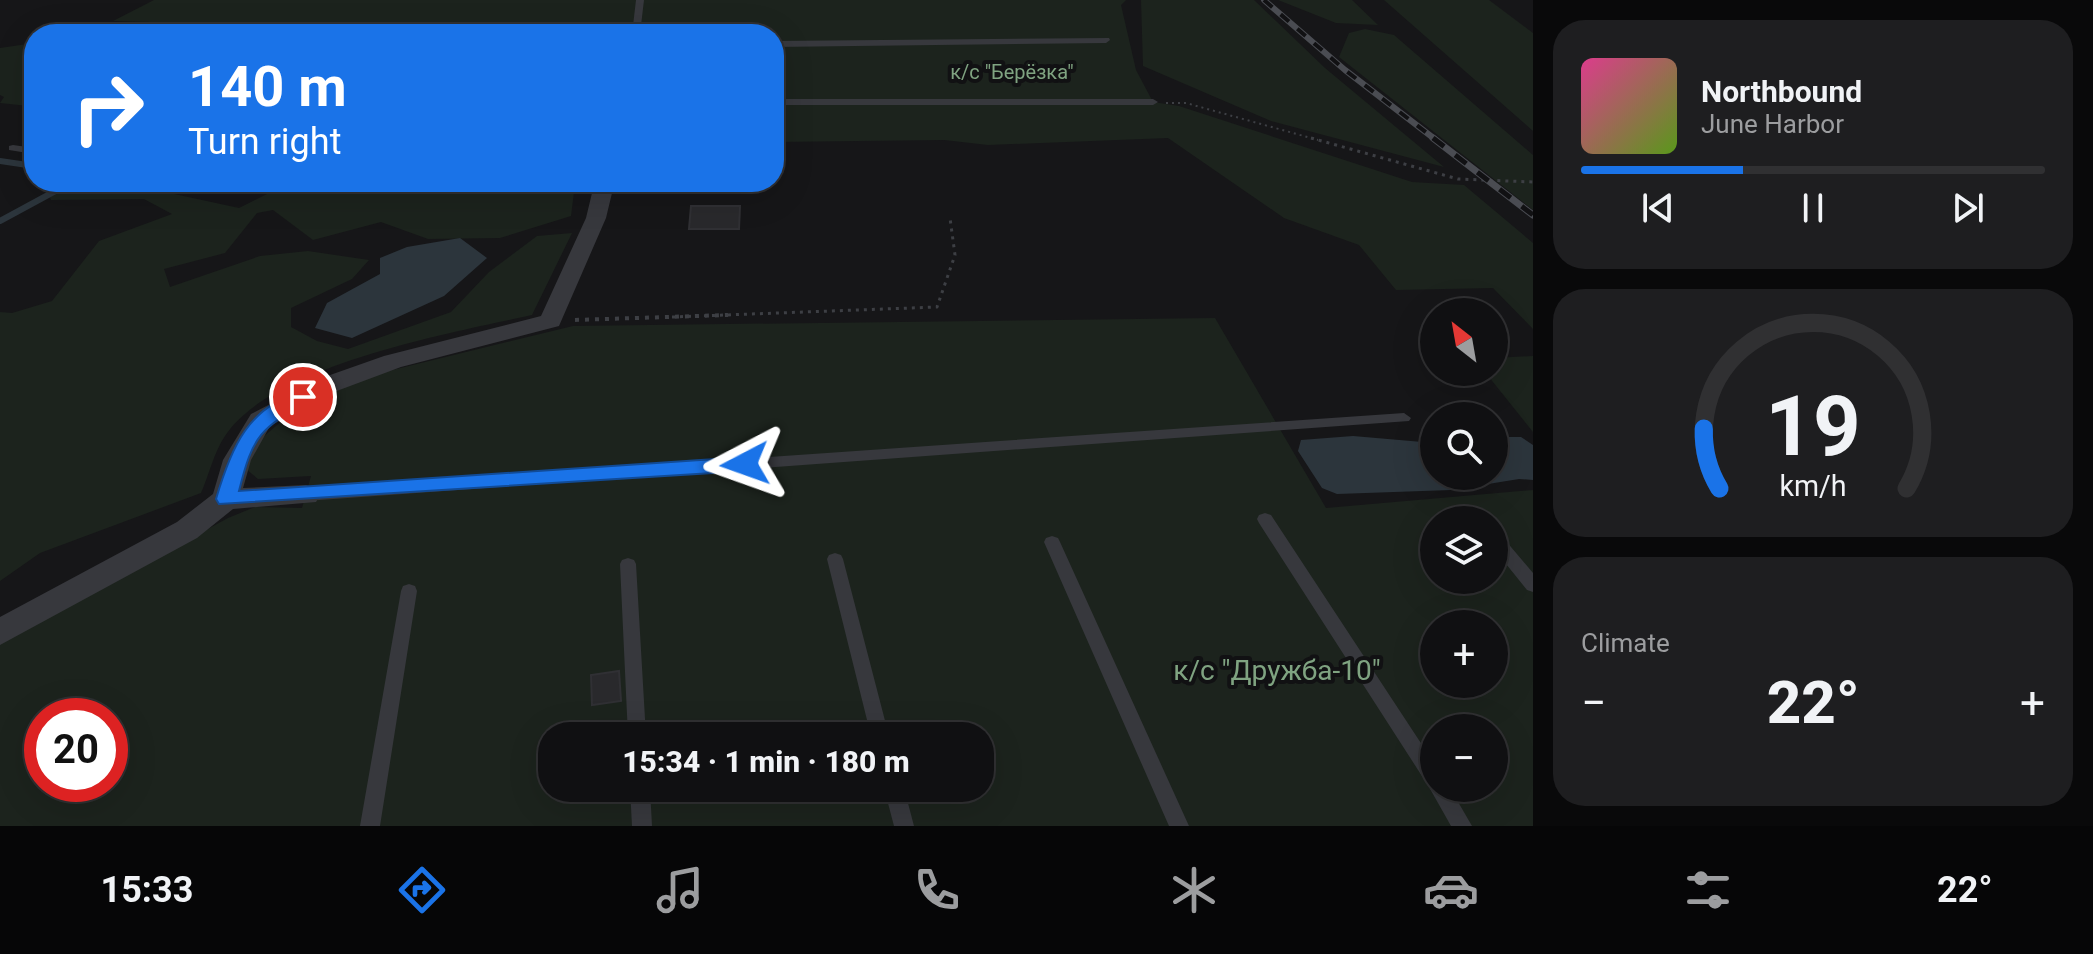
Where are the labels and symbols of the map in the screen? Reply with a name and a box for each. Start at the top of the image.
park label: к/с "Берёзка" [950,60,1074,84]
north arrow [1420,298,1508,386]
pin [269,363,337,431]
position arrow [703,422,787,506]
park label: к/с "Дружба-10" [1173,654,1381,687]
speed limit sign: 20 [24,698,128,802]

